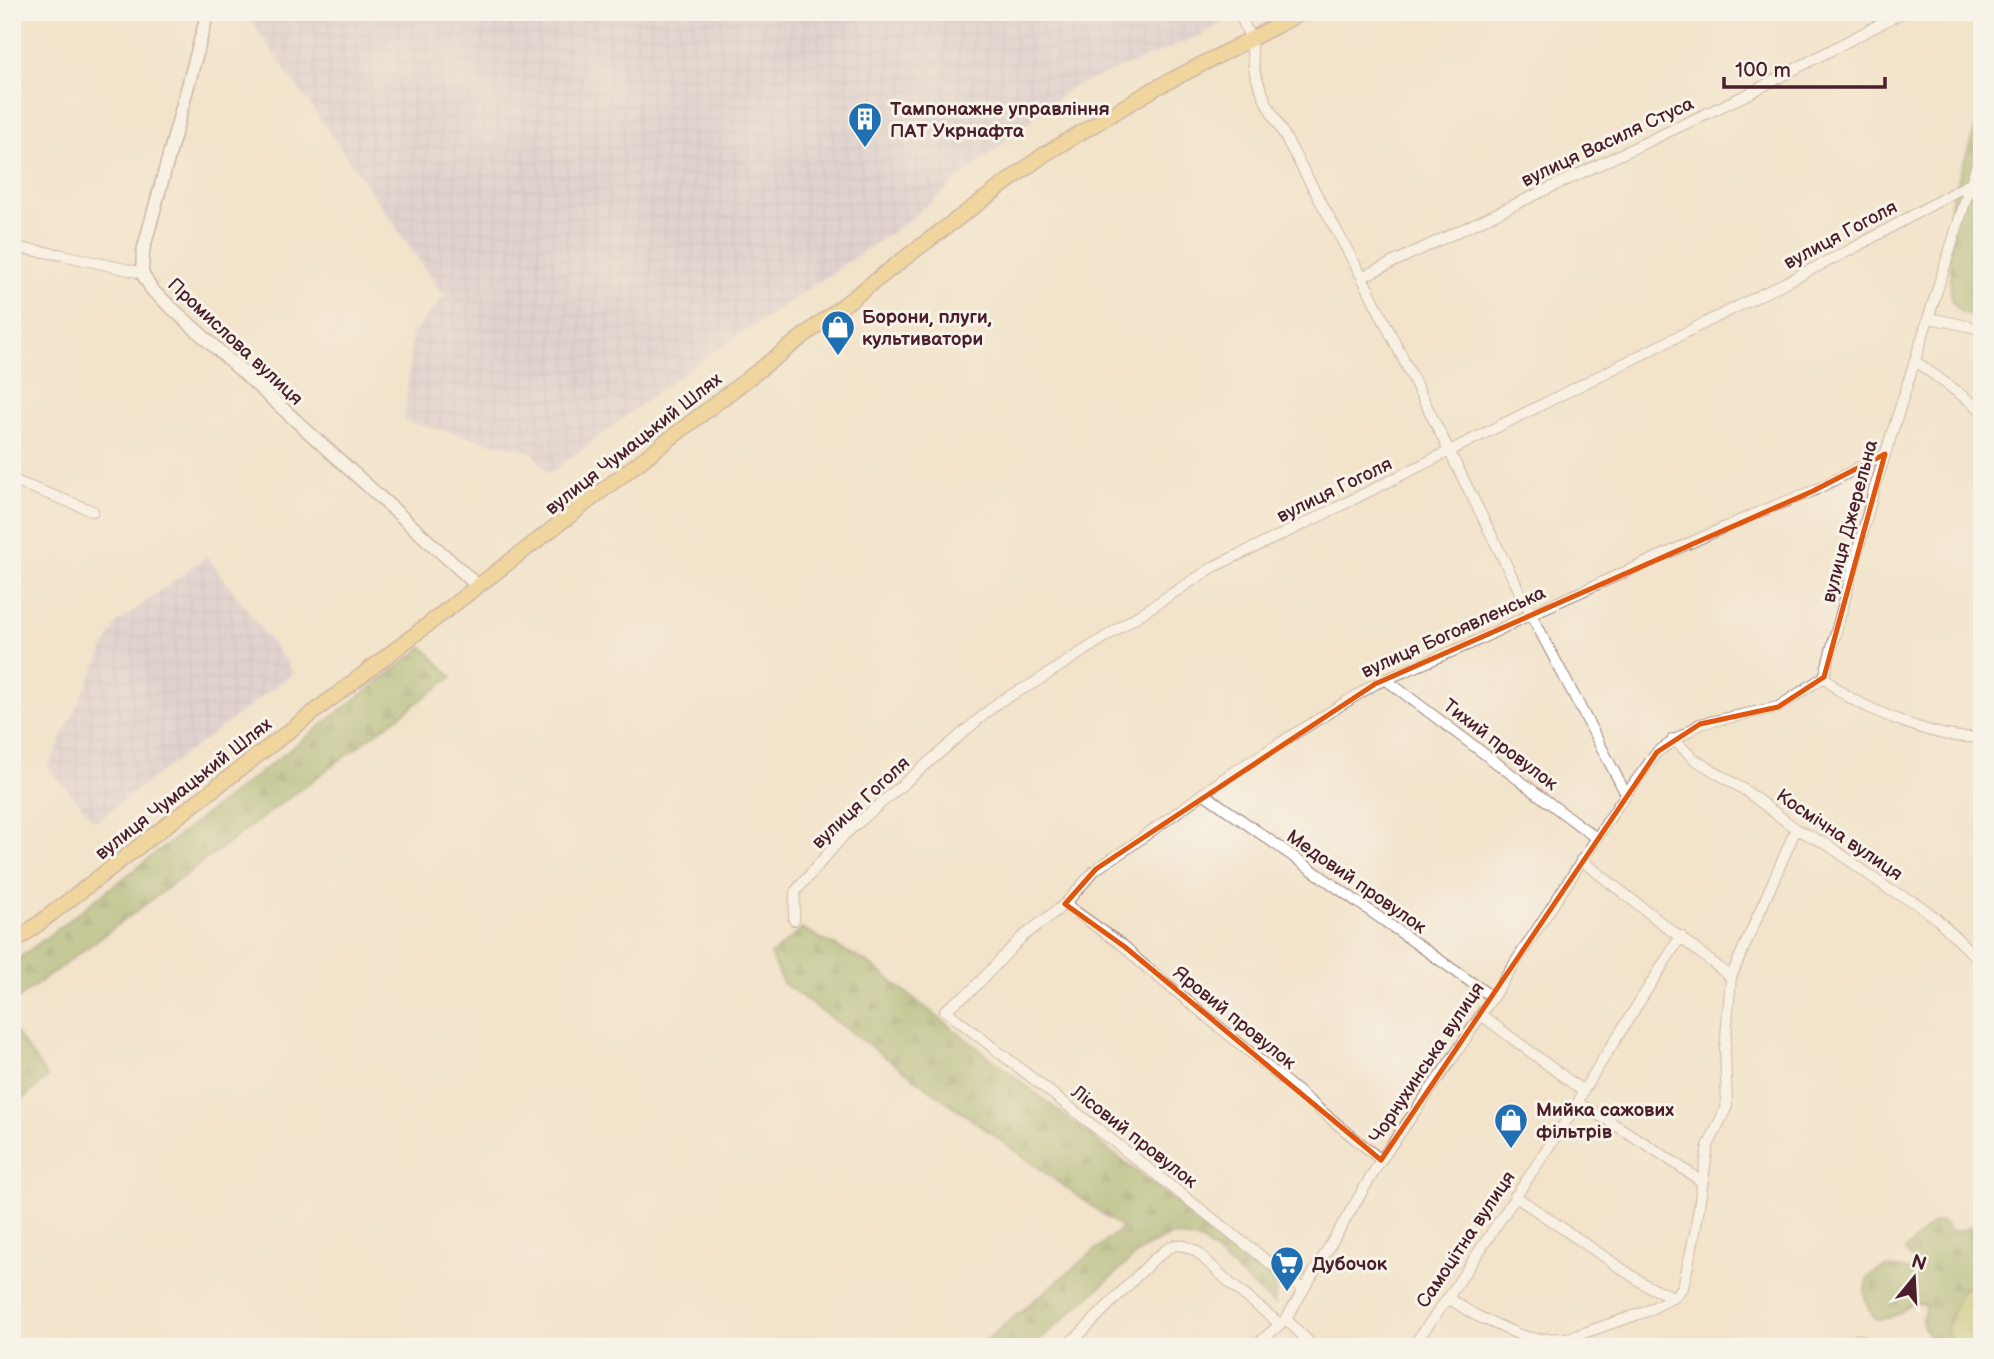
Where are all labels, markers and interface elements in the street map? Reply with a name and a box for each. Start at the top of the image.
scale bar [1724,46,1885,90]
text: 100 m [1735,58,1791,83]
street label: вулиця Василя Стуса [1518,92,1698,192]
place label: Тампонажне управління ПАТ Укрнафта [890,98,1110,143]
building icon: Тампонажне управління ПАТ Укрнафта [846,100,884,149]
street label: вулиця Гоголя [1780,196,1901,275]
street label: Промислова вулиця [163,274,307,411]
place label: Борони, плуги, культиватори [862,306,992,351]
shop icon: Борони, плуги, культиватори [819,308,857,357]
street label: вулиця Чумацький Шлях [541,368,727,520]
street label: вулиця Джерельна [1818,437,1883,605]
street label: вулиця Гоголя [1273,453,1396,528]
street label: вулиця Богоявленська [1358,581,1549,683]
street label: Тихий провулок [1438,694,1562,796]
street label: вулиця Чумацький Шлях [91,713,277,865]
street label: вулиця Гоголя [807,752,915,854]
street label: Космічна вулиця [1772,784,1907,886]
street label: Медовий провулок [1282,825,1431,939]
street label: Яровий провулок [1168,962,1300,1075]
street label: Чорнухинська вулиця [1365,978,1490,1148]
street label: Лісовий провулок [1066,1080,1202,1194]
place label: Мийка сажових фільтрів [1536,1099,1674,1144]
shop icon: Мийка сажових фільтрів [1492,1101,1530,1150]
street label: Самоцітна вулиця [1412,1167,1521,1313]
supermarket icon: Дубочок [1268,1244,1306,1293]
north arrow [1878,1244,1948,1314]
text: N [1908,1250,1929,1276]
place label: Дубочок [1312,1253,1388,1276]

